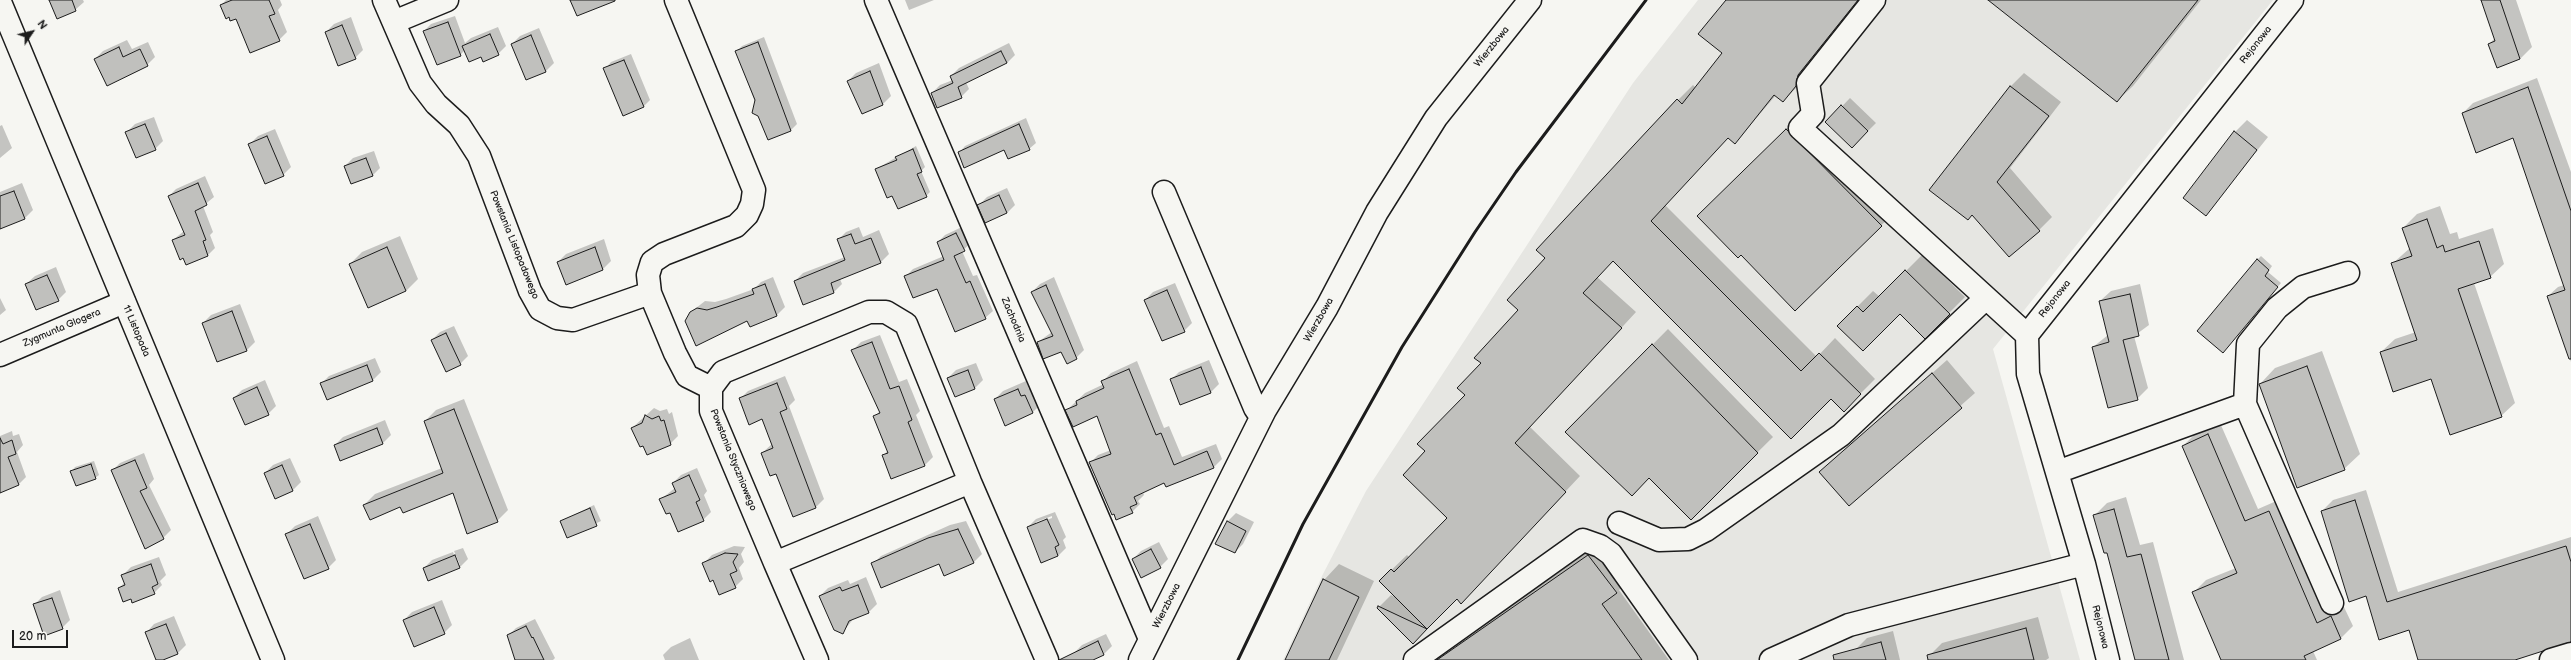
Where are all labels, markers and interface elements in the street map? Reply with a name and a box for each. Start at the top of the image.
north arrow [12,12,52,52]
text: N [35,18,50,32]
street label: Wierzbowa [1472,24,1512,70]
street label: Rejonowa [2238,24,2274,66]
street label: Powstania Listopadowego [487,189,541,301]
street label: Rejonowa [2037,278,2073,320]
street label: Zachodnia [998,296,1028,344]
street label: Wierzbowa [1302,296,1336,344]
street label: 11 Listopada [120,303,152,359]
street label: Zygmunta Glogera [22,306,102,350]
street label: Powstania Styczniowego [707,407,759,513]
street label: Wierzbowa [1151,581,1183,631]
street label: Rejonowa [2089,604,2111,650]
scale bar [14,622,70,648]
text: 20 m [19,629,46,644]

